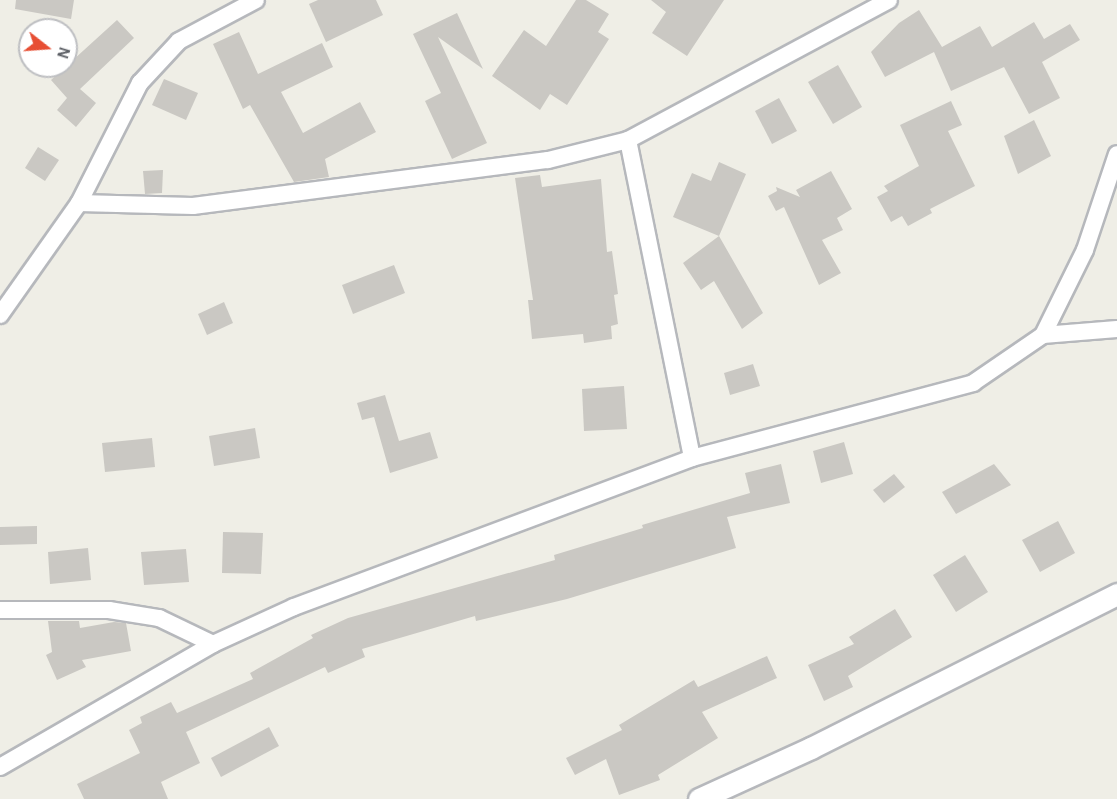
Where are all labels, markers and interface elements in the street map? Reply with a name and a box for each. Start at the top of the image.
north arrow [18,18,78,78]
text: N [54,45,73,60]

